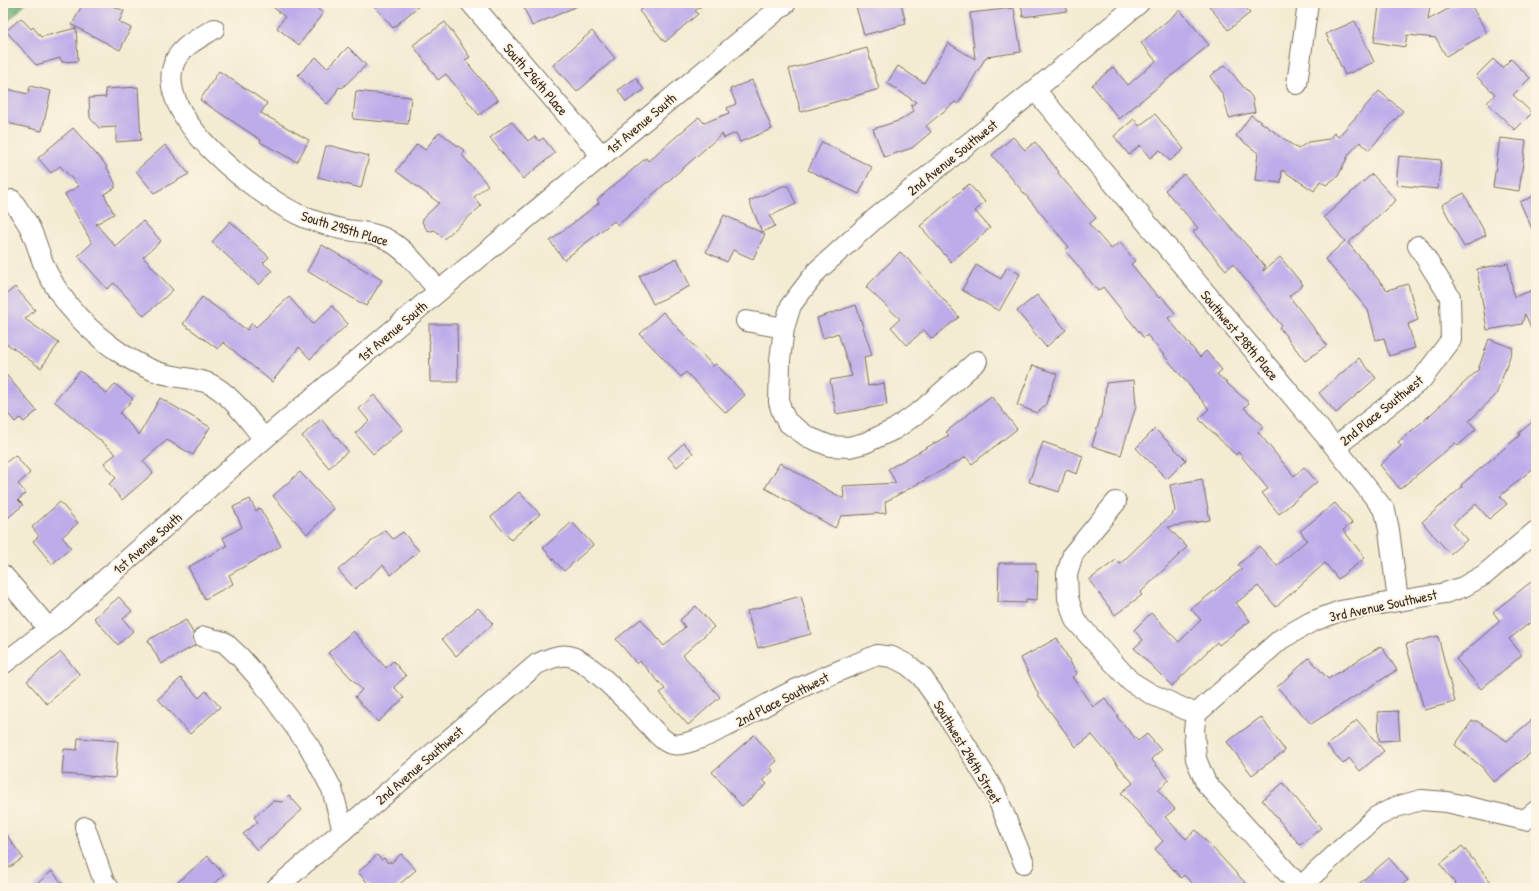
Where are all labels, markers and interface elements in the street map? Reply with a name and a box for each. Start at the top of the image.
street label: South 296th Place [499,39,573,119]
street label: 1st Avenue South [602,88,680,158]
street label: 2nd Avenue Southwest [903,115,1001,199]
street label: South 295th Place [299,206,391,250]
street label: Southwest 298th Place [1197,286,1284,385]
street label: 1st Avenue South [353,296,431,366]
street label: 2nd Place Southwest [1335,370,1427,450]
street label: 1st Avenue South [108,508,186,578]
street label: 3rd Avenue Southwest [1327,584,1439,626]
street label: 2nd Place Southwest [732,667,832,731]
street label: Southwest 296th Street [930,697,1007,807]
street label: 2nd Avenue Southwest [371,721,467,809]

